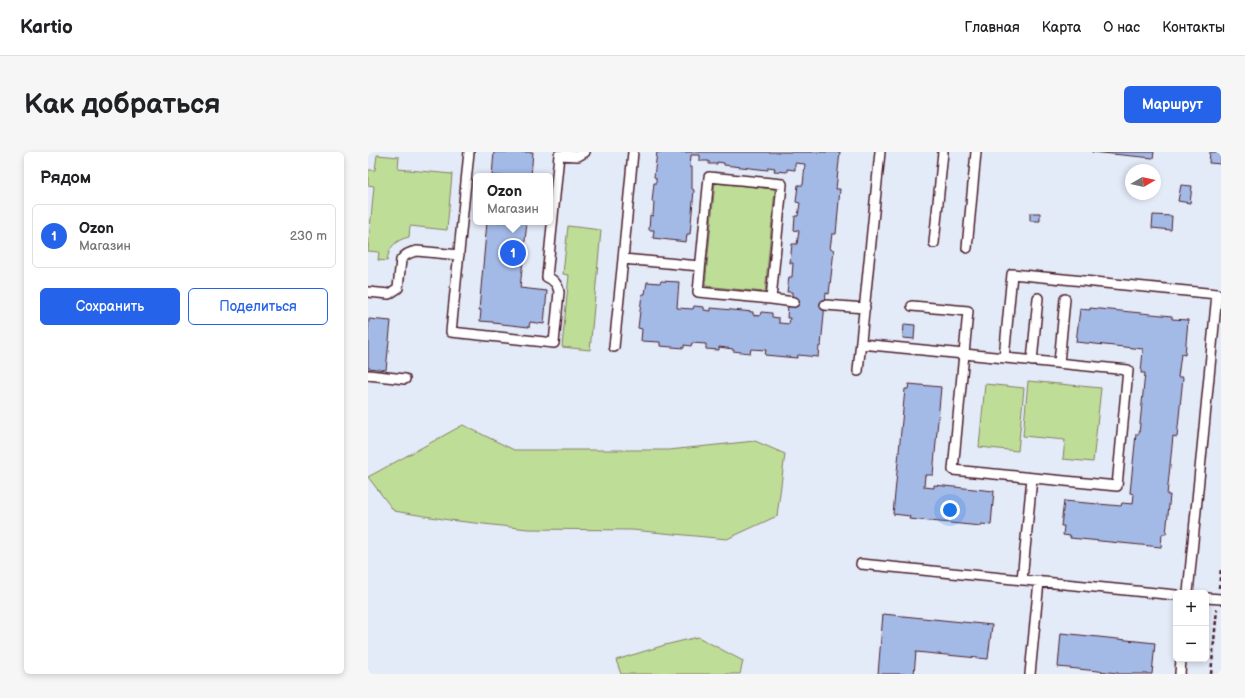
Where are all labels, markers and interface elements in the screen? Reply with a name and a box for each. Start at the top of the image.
text: Kartio [20,16,73,39]
text: Главная [965,19,1020,36]
text: Карта [1042,19,1081,36]
text: О нас [1103,19,1140,36]
text: Контакты [1162,19,1225,36]
button: Маршрут [1124,86,1221,123]
text: Как добраться [24,88,221,121]
north arrow [1125,164,1161,200]
text: Рядом [40,168,91,188]
popup [473,173,553,225]
text: Ozon [487,182,522,201]
text: Магазин [487,201,539,217]
text: Ozon [79,219,114,238]
text: 1 [51,228,57,244]
text: 230 m [290,228,327,244]
text: Магазин [79,238,131,254]
pin: 1 [500,238,526,268]
button: Сохранить [40,288,180,325]
button: Поделиться [188,288,328,325]
your location [940,500,960,520]
map controls [1173,590,1209,662]
button: + [1173,590,1209,626]
button: − [1173,626,1209,662]

